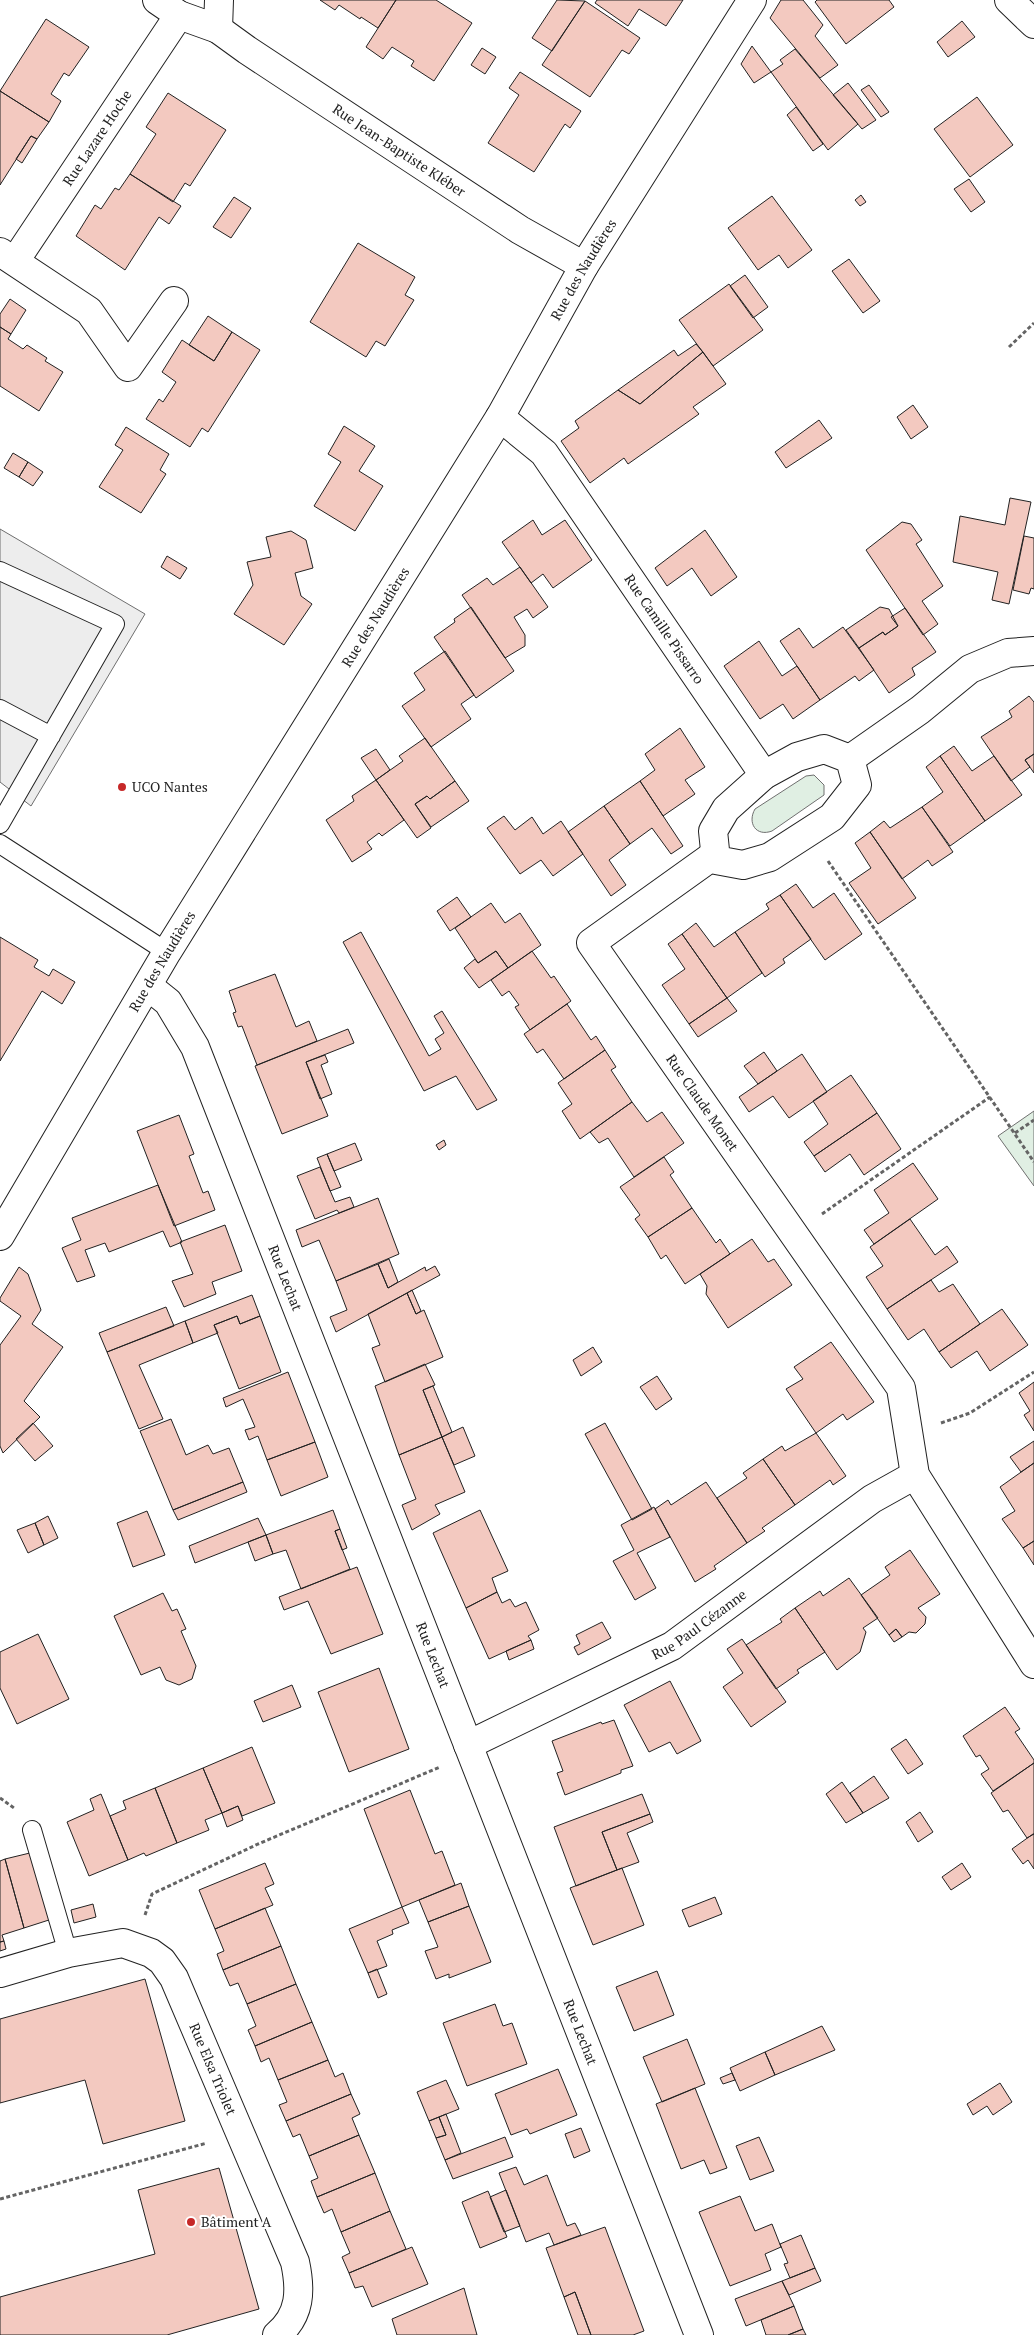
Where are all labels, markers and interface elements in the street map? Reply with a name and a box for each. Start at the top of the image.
street label: Rue Lazare Hoche [58,86,136,189]
street label: Rue Jean-Baptiste Kléber [329,99,470,201]
street label: Rue des Naudières [546,215,620,323]
street label: Rue des Naudières [337,563,413,670]
street label: Rue Camille Pissarro [620,570,709,688]
place label: UCO Nantes [132,777,208,796]
marker: UCO Nantes [116,781,128,793]
street label: Rue des Naudières [124,907,199,1015]
street label: Rue Claude Monet [662,1050,744,1156]
street label: Rue Lechat [264,1242,308,1314]
street label: Rue Paul Cézanne [648,1585,750,1664]
street label: Rue Lechat [412,1619,455,1691]
street label: Rue Lechat [560,1996,603,2068]
street label: Rue Elsa Triolet [185,2020,242,2119]
place label: Bâtiment A [201,2212,272,2231]
marker: Bâtiment A [185,2216,197,2228]

